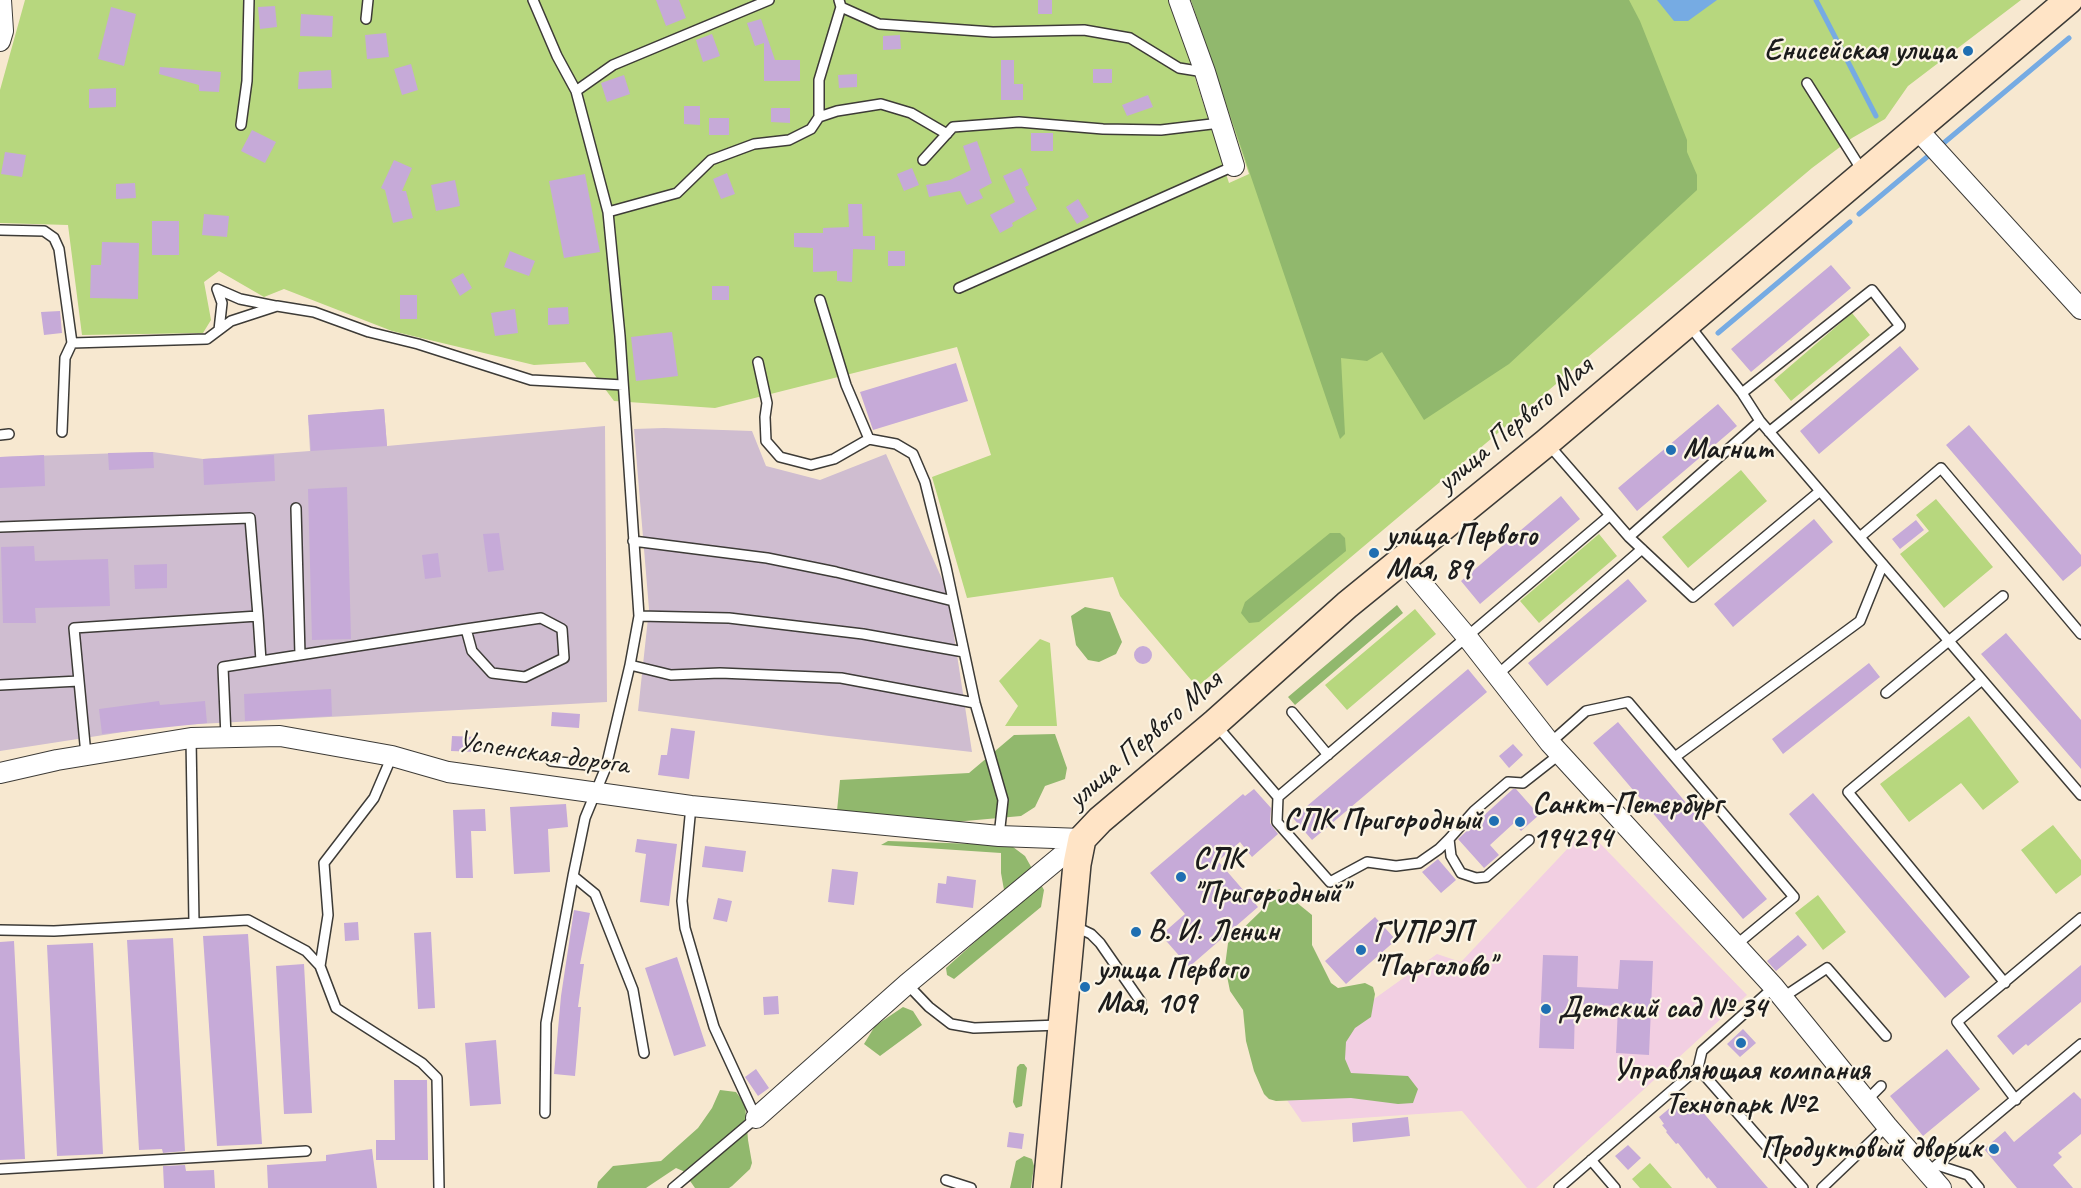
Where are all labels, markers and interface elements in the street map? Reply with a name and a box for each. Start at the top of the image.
place label: Енисейская улица [1764,33,1956,69]
marker: Енисейская улица [1961,44,1975,58]
street label: улица Первого Мая [1429,349,1601,501]
place label: Магнит [1683,432,1774,468]
marker: Магнит [1664,443,1678,457]
place label: улица Первого Мая, 89 [1386,518,1537,588]
marker: улица Первого Мая, 89 [1367,546,1381,560]
street label: улица Первого Мая [1060,663,1230,817]
street label: Успенская дорога [455,724,631,784]
place label: Санкт-Петербург 194294 [1532,787,1722,858]
place label: СПК Пригородный [1283,803,1482,839]
marker: СПК Пригородный [1487,814,1501,828]
marker: Санкт-Петербург 194294 [1513,815,1527,829]
place label: СПК "Пригородный" [1193,842,1348,912]
marker: СПК "Пригородный" [1174,870,1188,884]
place label: В. И. Ленин [1148,914,1279,950]
place label: ГУПРЭП "Парголово" [1373,915,1495,986]
marker: В. И. Ленин [1129,925,1143,939]
marker: ГУПРЭП "Парголово" [1354,943,1368,957]
place label: улица Первого Мая, 109 [1097,952,1248,1022]
marker: улица Первого Мая, 109 [1078,980,1092,994]
place label: Детский сад № 34 [1558,991,1767,1027]
marker: Детский сад № 34 [1539,1002,1553,1016]
marker: Управляющая компания Технопарк №2 [1734,1036,1748,1050]
place label: Управляющая компания Технопарк №2 [1612,1053,1870,1124]
place label: Продуктовый дворик [1761,1131,1982,1167]
marker: Продуктовый дворик [1987,1142,2001,1156]

